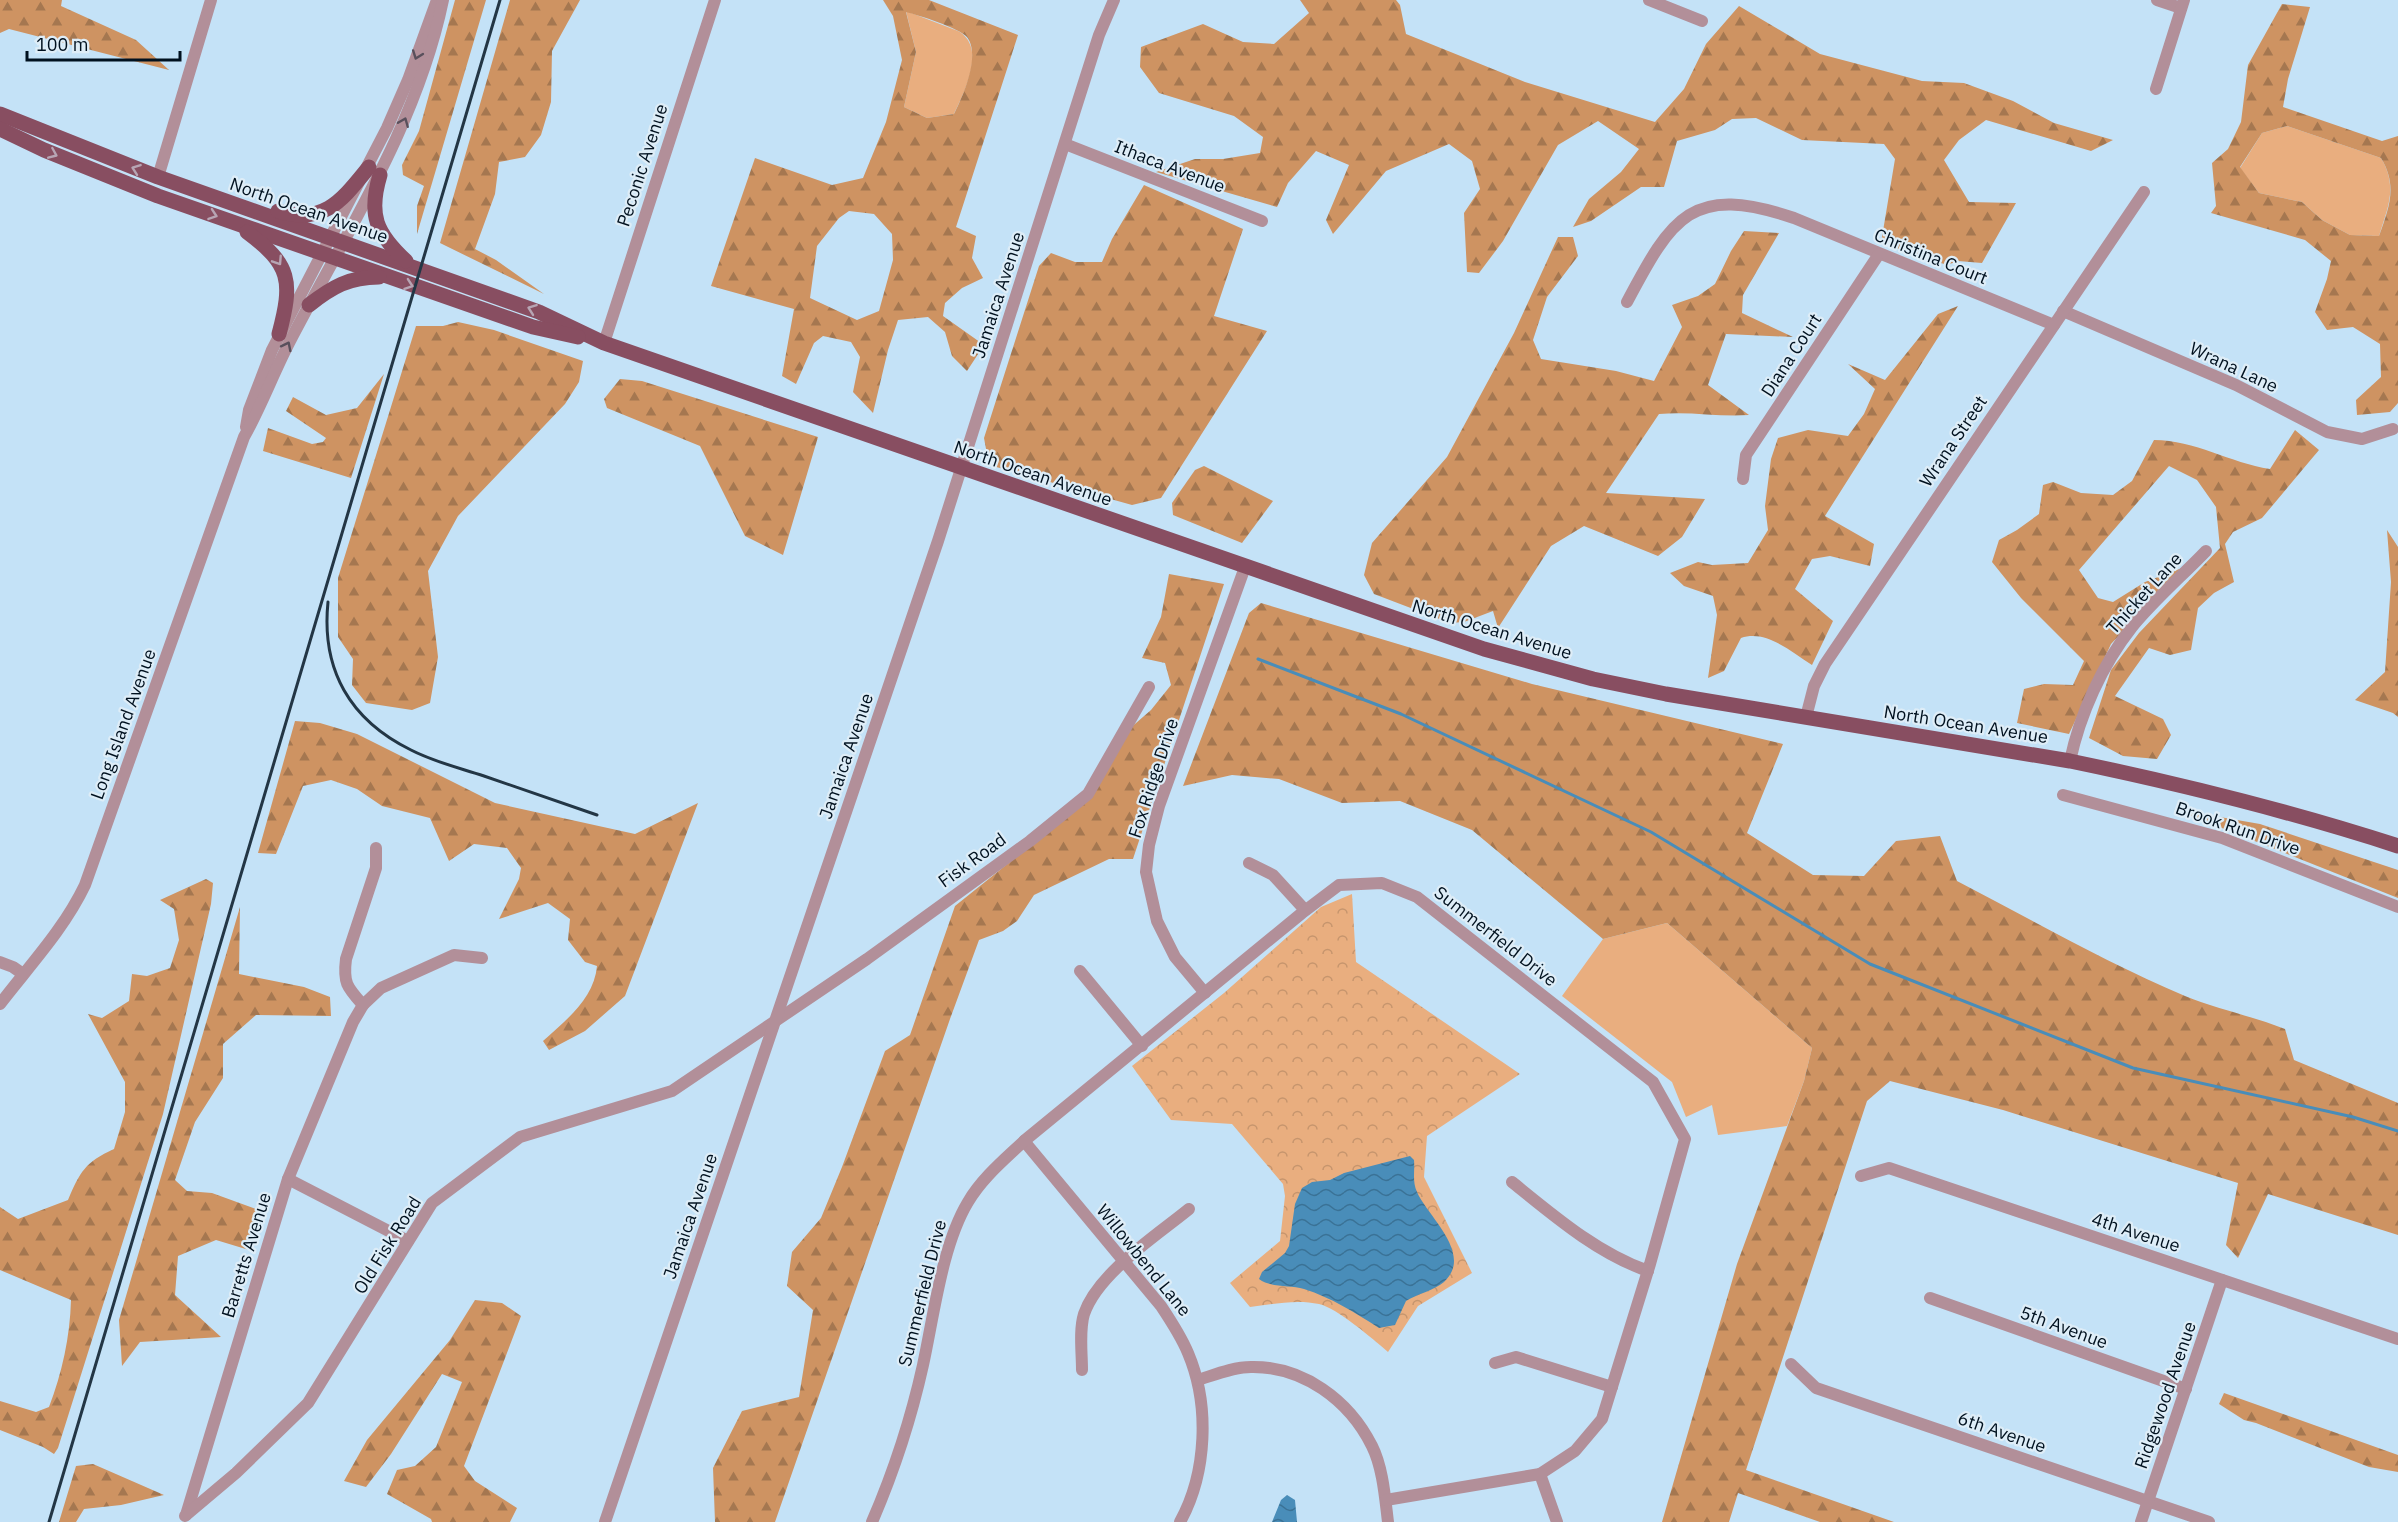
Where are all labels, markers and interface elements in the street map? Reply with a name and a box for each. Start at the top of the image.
scale bar [27,24,180,62]
text: 100 m [36,33,88,56]
one-way arrow [412,49,424,60]
street label: Peconic Avenue [611,101,673,229]
one-way arrow [397,117,409,128]
street label: Ithaca Avenue [1112,134,1229,198]
one-way arrow [47,147,58,159]
one-way arrow [132,164,142,177]
street label: North Ocean Avenue [227,172,391,248]
one-way arrow [207,208,218,221]
street label: Christina Court [1871,223,1991,289]
street label: Jamaica Avenue [967,229,1029,361]
one-way arrow [270,255,281,266]
one-way arrow [403,277,414,290]
one-way arrow [527,304,538,316]
street label: Diana Court [1756,309,1826,401]
street label: Wrana Lane [2186,337,2282,398]
one-way arrow [280,342,291,353]
street label: Wrana Street [1914,391,1992,491]
street label: North Ocean Avenue [951,435,1115,511]
street label: Thicket Lane [2101,547,2187,639]
street label: North Ocean Avenue [1409,594,1575,664]
street label: Long Island Avenue [85,646,161,802]
street label: Jamaica Avenue [814,690,878,822]
street label: North Ocean Avenue [1882,700,2050,748]
street label: Fox Ridge Drive [1123,715,1183,841]
street label: Brook Run Drive [2173,796,2303,860]
street label: Fisk Road [934,828,1010,892]
street label: Summerfield Drive [1430,881,1562,991]
street label: Jamaica Avenue [658,1150,722,1282]
street label: Barretts Avenue [216,1189,276,1321]
street label: Old Fisk Road [348,1192,426,1298]
street label: Willowbend Lane [1092,1199,1196,1321]
street label: 4th Avenue [2089,1207,2183,1257]
street label: Summerfield Drive [893,1217,951,1369]
street label: 5th Avenue [2017,1301,2111,1354]
street label: Ridgewood Avenue [2129,1318,2201,1472]
street label: 6th Avenue [1955,1406,2049,1458]

